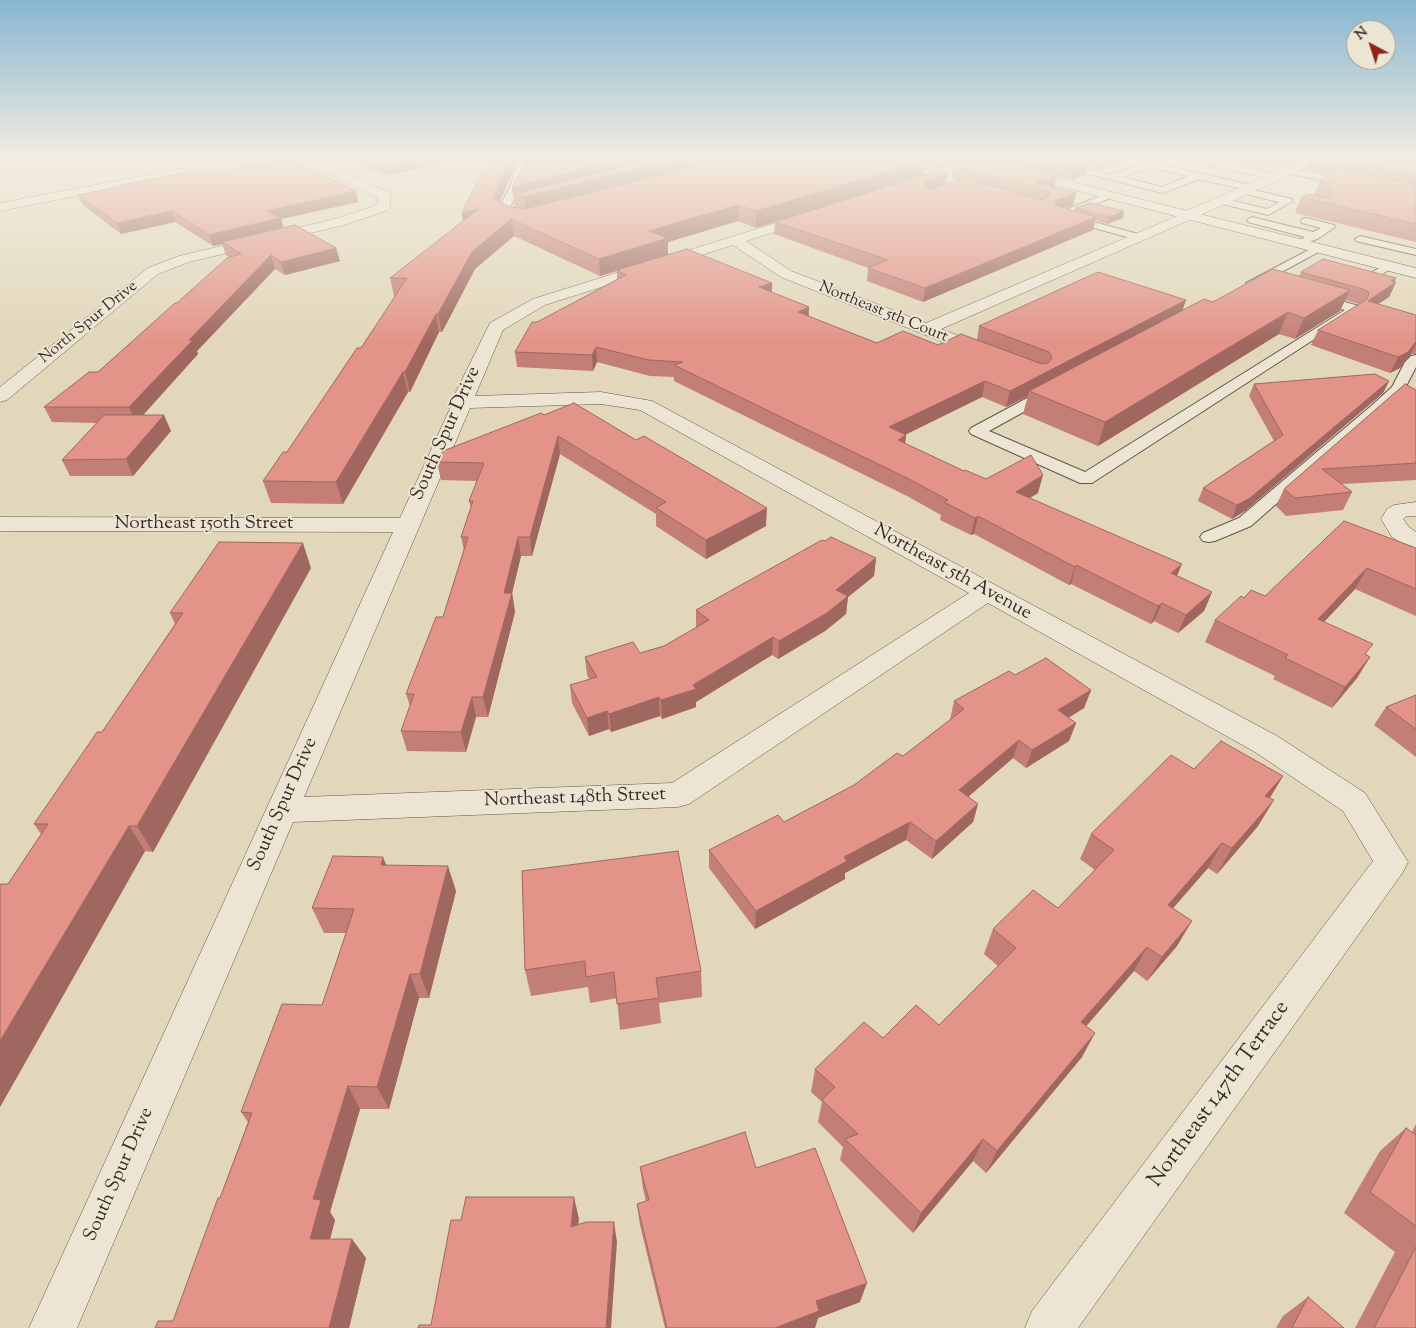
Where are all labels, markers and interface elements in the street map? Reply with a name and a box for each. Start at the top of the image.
north arrow [1346,20,1396,70]
text: N [1351,23,1373,46]
street label: North Spur Drive [36,277,142,369]
street label: Northeast 5th Court [816,278,950,348]
street label: South Spur Drive [407,364,487,504]
street label: Northeast 150th Street [114,514,294,536]
street label: Northeast 5th Avenue [869,520,1035,626]
street label: South Spur Drive [244,735,324,875]
street label: Northeast 148th Street [484,784,666,814]
street label: Northeast 147th Terrace [1143,997,1297,1193]
street label: South Spur Drive [80,1105,160,1245]

